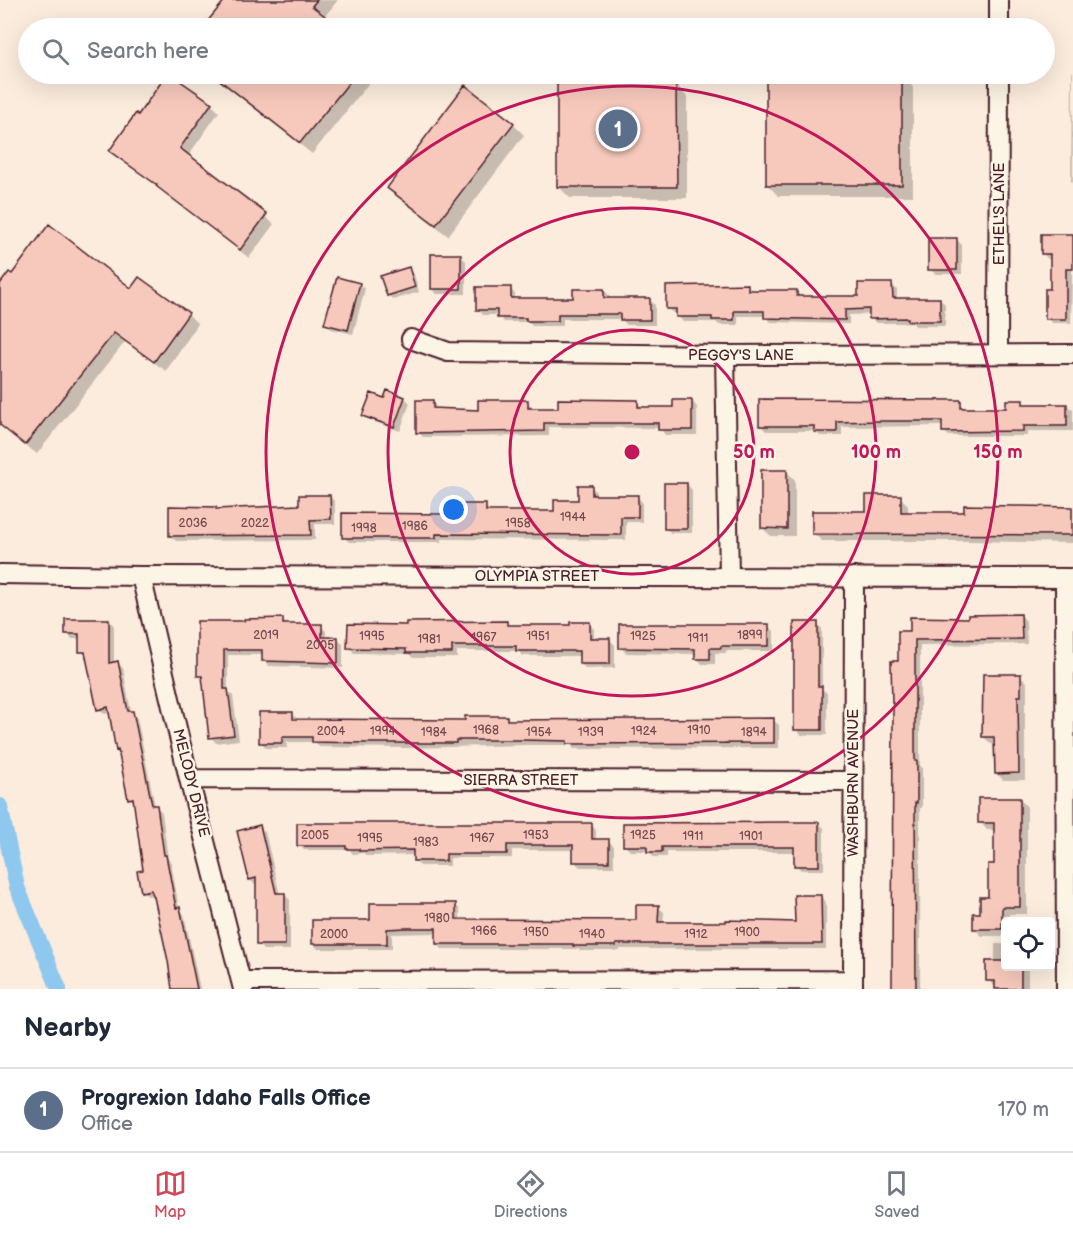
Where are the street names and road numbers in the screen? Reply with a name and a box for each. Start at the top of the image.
street label: ETHEL'S LANE [990,163,1009,265]
street label: PEGGY'S LANE [688,346,794,365]
street label: OLYMPIA STREET [475,567,599,586]
street label: WASHBURN AVENUE [844,709,863,857]
street label: MELODY DRIVE [168,727,214,839]
street label: SIERRA STREET [463,771,579,790]

